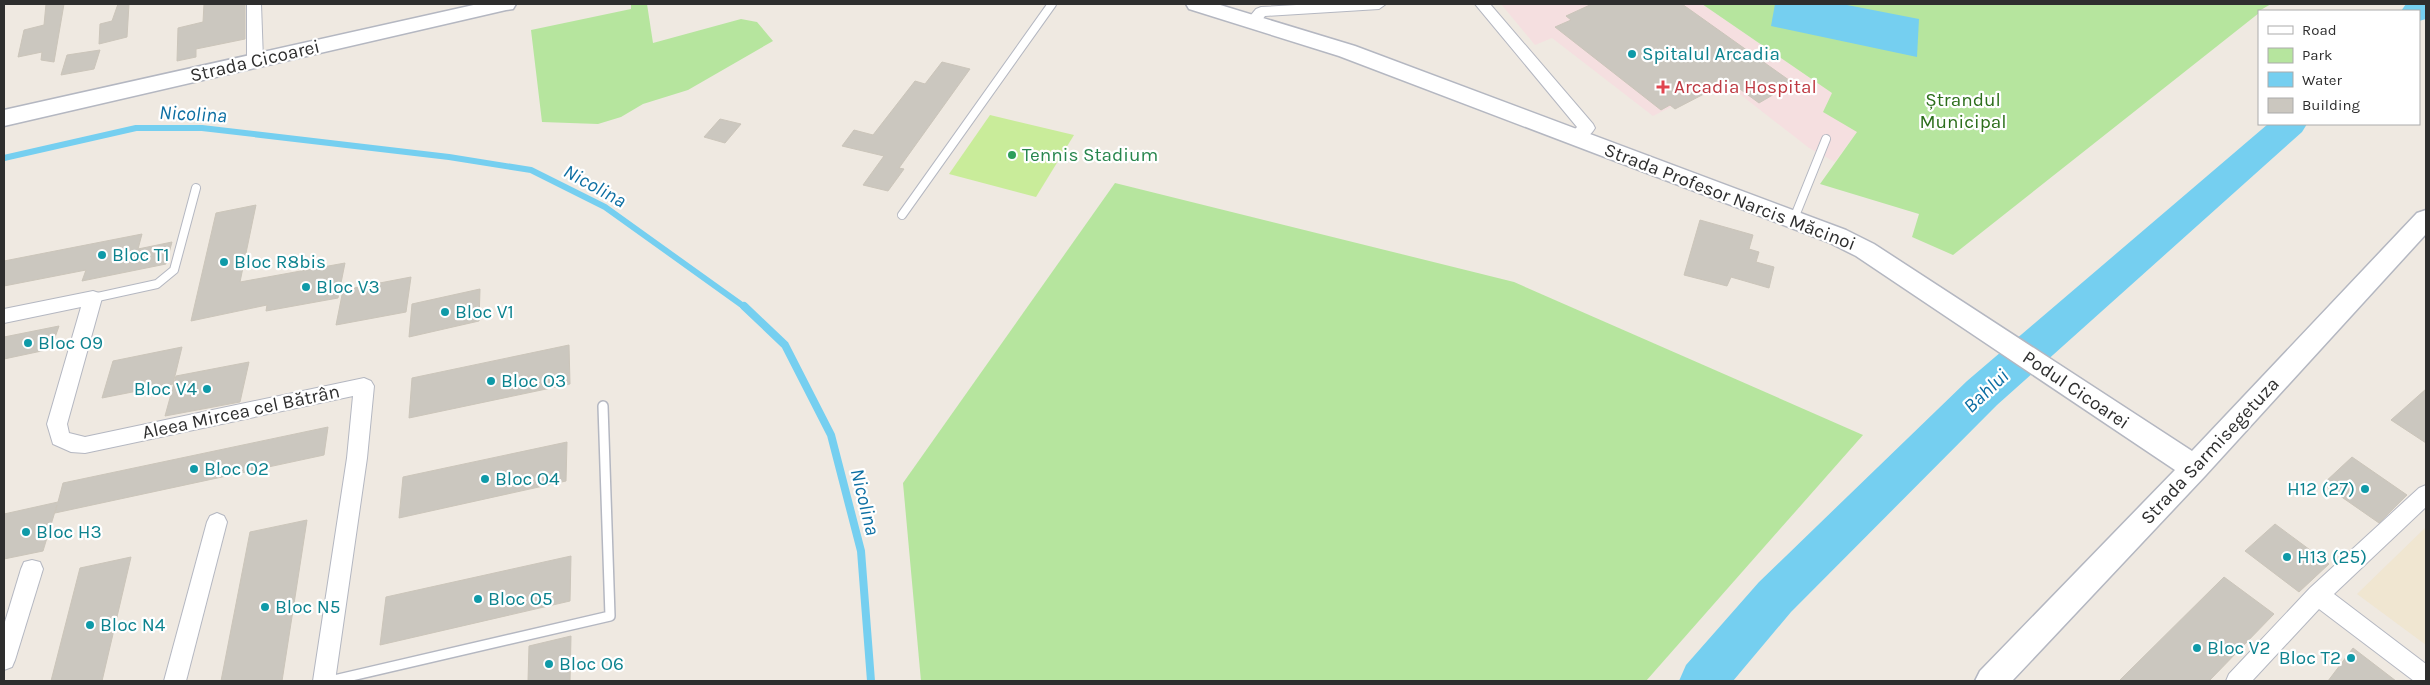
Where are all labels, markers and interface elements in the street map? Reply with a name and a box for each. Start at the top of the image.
legend [2258,10,2420,125]
text: Road [2302,21,2337,39]
street label: Strada Cicoarei [188,35,322,87]
place label: Spitalul Arcadia [1642,43,1780,65]
text: Park [2302,46,2332,64]
marker: Spitalul Arcadia [1626,48,1638,60]
text: Water [2302,71,2343,89]
place label: Arcadia Hospital [1674,76,1817,98]
marker: Arcadia Hospital [1656,80,1670,94]
park label: Ștrandul Municipal [1919,89,2007,133]
text: Building [2302,96,2360,114]
water label: Nicolina [158,101,228,127]
street label: Strada Profesor Narcis Măcinoi [1601,139,1859,255]
place label: Tennis Stadium [1022,144,1158,166]
marker: Tennis Stadium [1006,149,1018,161]
water label: Nicolina [560,159,630,213]
place label: Bloc T1 [112,244,170,266]
marker: Bloc T1 [96,249,108,261]
place label: Bloc R8bis [234,251,326,273]
marker: Bloc R8bis [218,256,230,268]
place label: Bloc V3 [316,276,380,298]
marker: Bloc V3 [300,281,312,293]
place label: Bloc V1 [455,301,514,323]
marker: Bloc V1 [439,306,451,318]
place label: Bloc O9 [38,332,103,354]
marker: Bloc O9 [22,337,34,349]
street label: Podul Cicoarei [2019,346,2133,434]
water label: Bahlui [1959,364,2013,418]
place label: Bloc O3 [501,370,566,392]
street label: Strada Sarmisegetuza [2136,373,2284,529]
marker: Bloc O3 [485,375,497,387]
place label: Bloc V4 [134,378,197,400]
street label: Aleea Mircea cel Bătrân [140,380,342,444]
marker: Bloc V4 [201,383,213,395]
place label: Bloc O2 [204,458,269,480]
marker: Bloc O2 [188,463,200,475]
water label: Nicolina [846,466,884,538]
place label: Bloc O4 [495,468,560,490]
marker: Bloc O4 [479,473,491,485]
place label: H12 (27) [2287,478,2355,500]
marker: H12 (27) [2359,483,2371,495]
place label: Bloc H3 [36,521,102,543]
marker: Bloc H3 [20,526,32,538]
place label: H13 (25) [2297,546,2367,568]
marker: H13 (25) [2281,551,2293,563]
place label: Bloc O5 [488,588,553,610]
marker: Bloc O5 [472,593,484,605]
place label: Bloc N5 [275,596,341,618]
marker: Bloc N5 [259,601,271,613]
place label: Bloc N4 [100,614,166,636]
marker: Bloc N4 [84,619,96,631]
place label: Bloc V2 [2207,637,2271,659]
marker: Bloc V2 [2191,642,2203,654]
place label: Bloc T2 [2279,647,2341,669]
marker: Bloc T2 [2345,652,2357,664]
place label: Bloc O6 [559,653,624,675]
marker: Bloc O6 [543,658,555,670]

